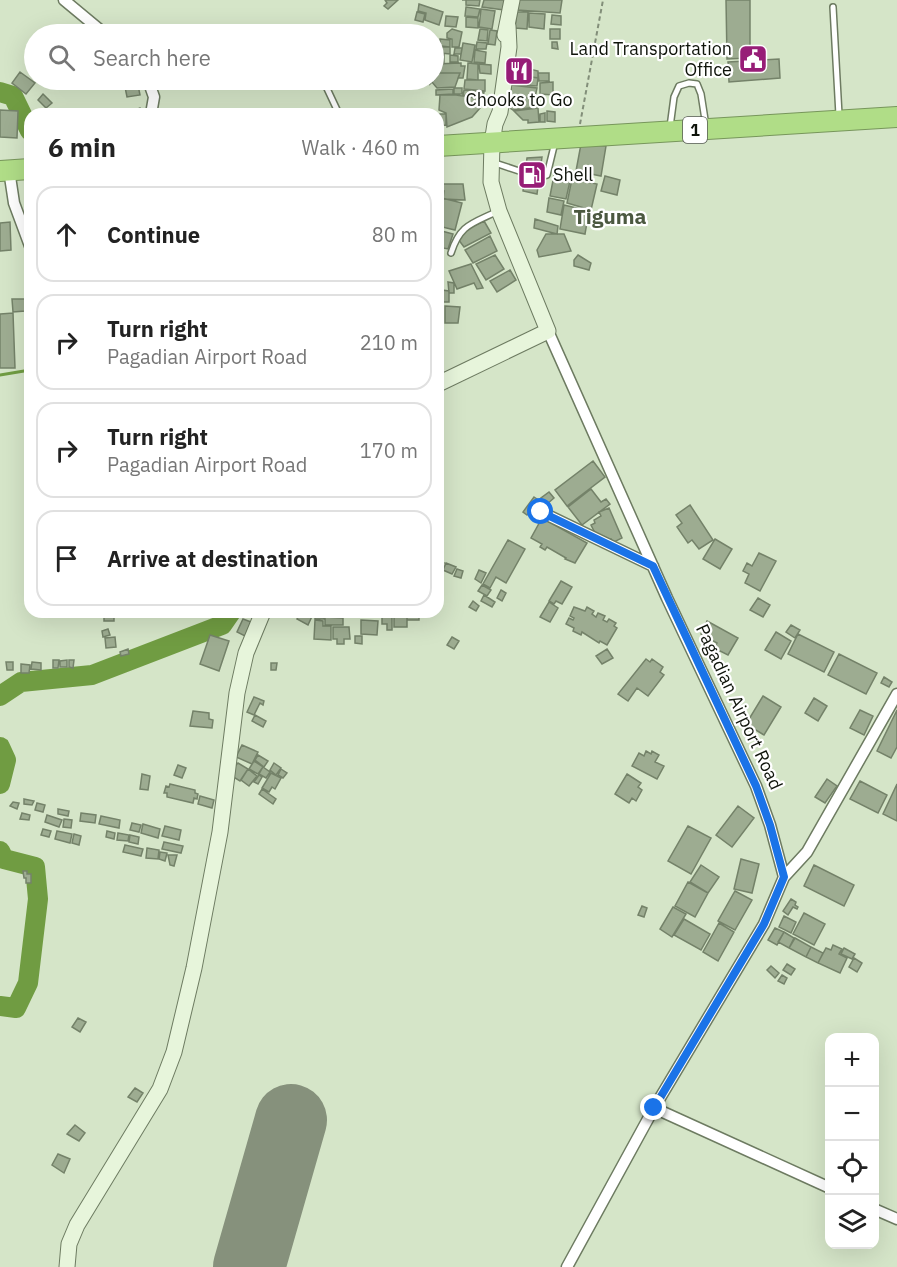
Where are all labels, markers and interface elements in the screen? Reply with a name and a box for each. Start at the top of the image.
search box [24,24,444,90]
place label: Land Transportation Office [570,37,732,81]
icon: search [45,41,78,74]
text: Search here [93,43,211,72]
public building icon: Land Transportation Office [737,43,769,75]
restaurant icon: Chooks to Go [503,55,535,87]
place label: Chooks to Go [465,88,573,111]
road number: 1 [683,117,707,143]
text: 6 min [48,130,116,164]
text: Walk · 460 m [302,134,420,161]
fuel station icon: Shell [516,159,548,191]
place label: Shell [553,163,593,186]
district label: Tiguma [573,202,647,230]
icon: ahead [50,218,83,251]
text: Continue [107,220,200,249]
text: 80 m [372,221,418,248]
text: Turn right [107,314,208,343]
icon: right [50,326,83,359]
text: 210 m [360,329,418,356]
text: Pagadian Airport Road [107,343,307,370]
text: Turn right [107,422,208,451]
icon: right [50,434,83,467]
text: 170 m [360,437,418,464]
text: Pagadian Airport Road [107,451,307,478]
route start [527,498,553,524]
icon: arrive [50,542,83,575]
text: Arrive at destination [107,544,318,573]
street label: Pagadian Airport Road [691,620,788,793]
map controls [825,1033,879,1249]
button: + [825,1033,879,1087]
button: − [825,1087,879,1141]
route end [640,1094,666,1120]
button: locate [825,1141,879,1195]
button: layers [825,1195,879,1249]

